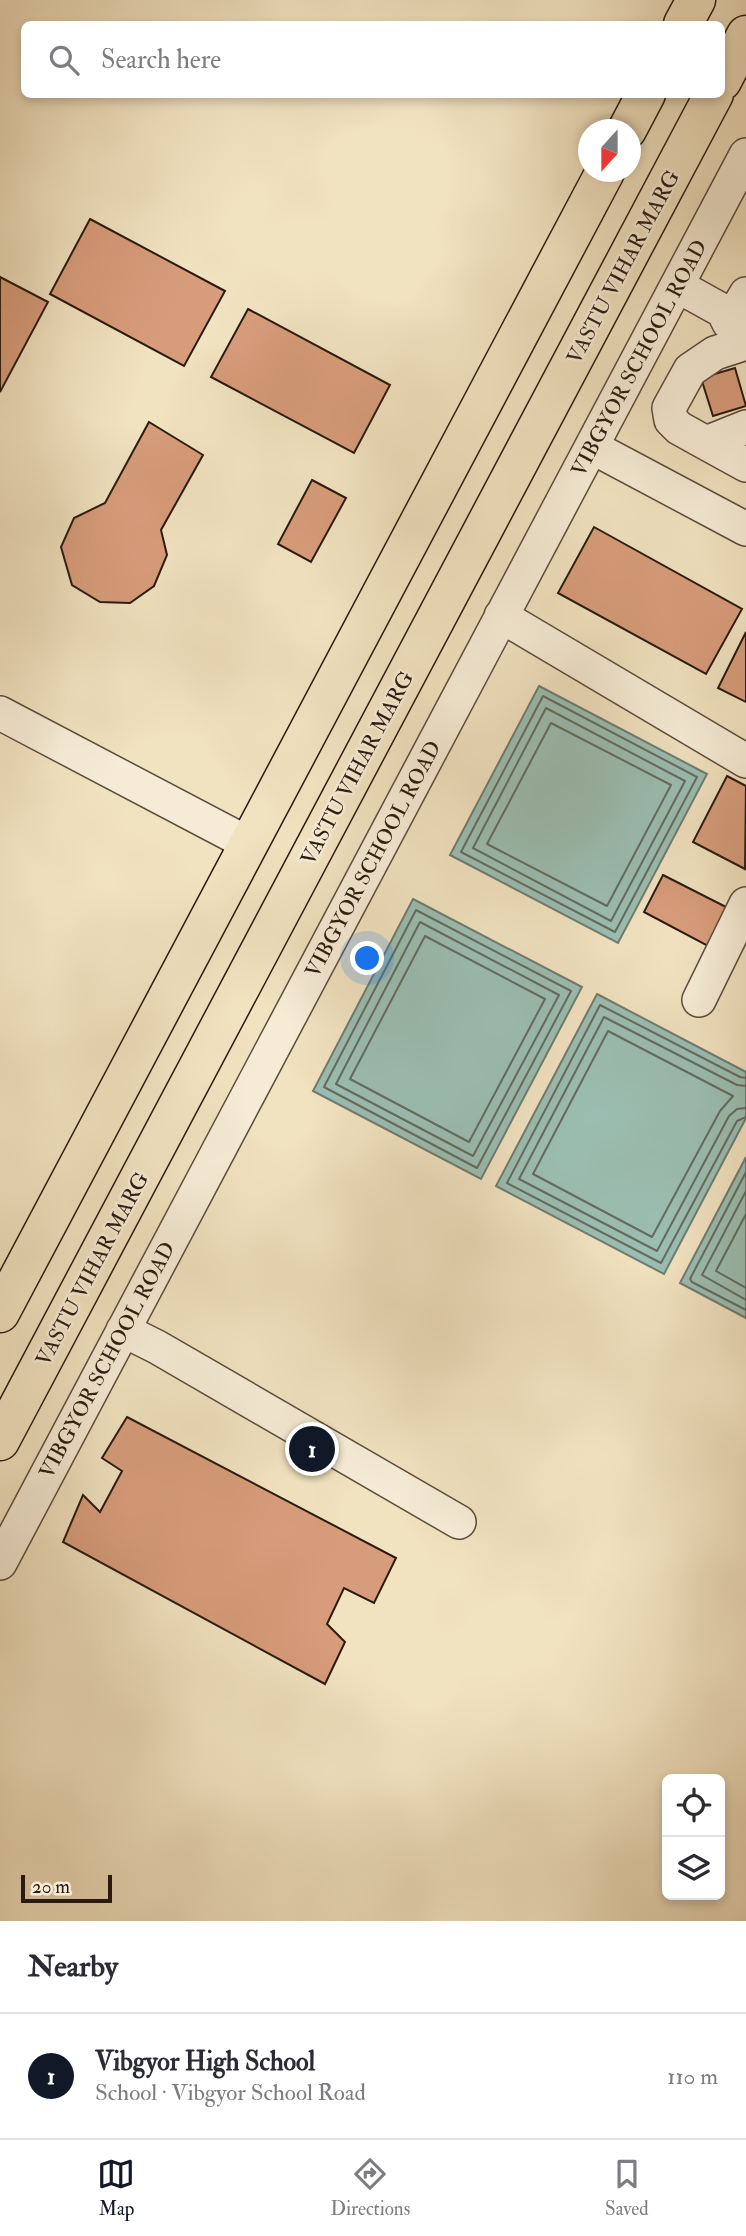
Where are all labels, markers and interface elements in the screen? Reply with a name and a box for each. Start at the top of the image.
search box [21,21,725,98]
icon: search [45,41,83,79]
text: Search here [101,44,221,76]
north arrow [578,119,641,182]
street label: VASTU VIHAR MARG [561,166,686,369]
street label: VIBGYOR SCHOOL ROAD [565,235,713,481]
street label: VASTU VIHAR MARG [295,667,420,870]
street label: VIBGYOR SCHOOL ROAD [299,736,447,982]
your location [350,941,384,975]
street label: VASTU VIHAR MARG [30,1168,155,1371]
street label: VIBGYOR SCHOOL ROAD [33,1237,181,1483]
pin: 1 [289,1423,335,1475]
map controls [662,1774,725,1900]
button: locate [662,1774,725,1837]
button: layers [662,1837,725,1900]
scale bar [21,1872,112,1904]
text: 20 m [32,1875,70,1899]
text: Nearby [28,1948,118,1985]
text: Vibgyor High School [95,2046,315,2078]
text: 1 [47,2062,55,2091]
text: 110 m [667,2062,718,2091]
text: School · Vibgyor School Road [95,2078,366,2107]
tab: Map [97,2155,135,2221]
tab: Directions [330,2155,410,2221]
tab: Saved [605,2155,649,2221]

